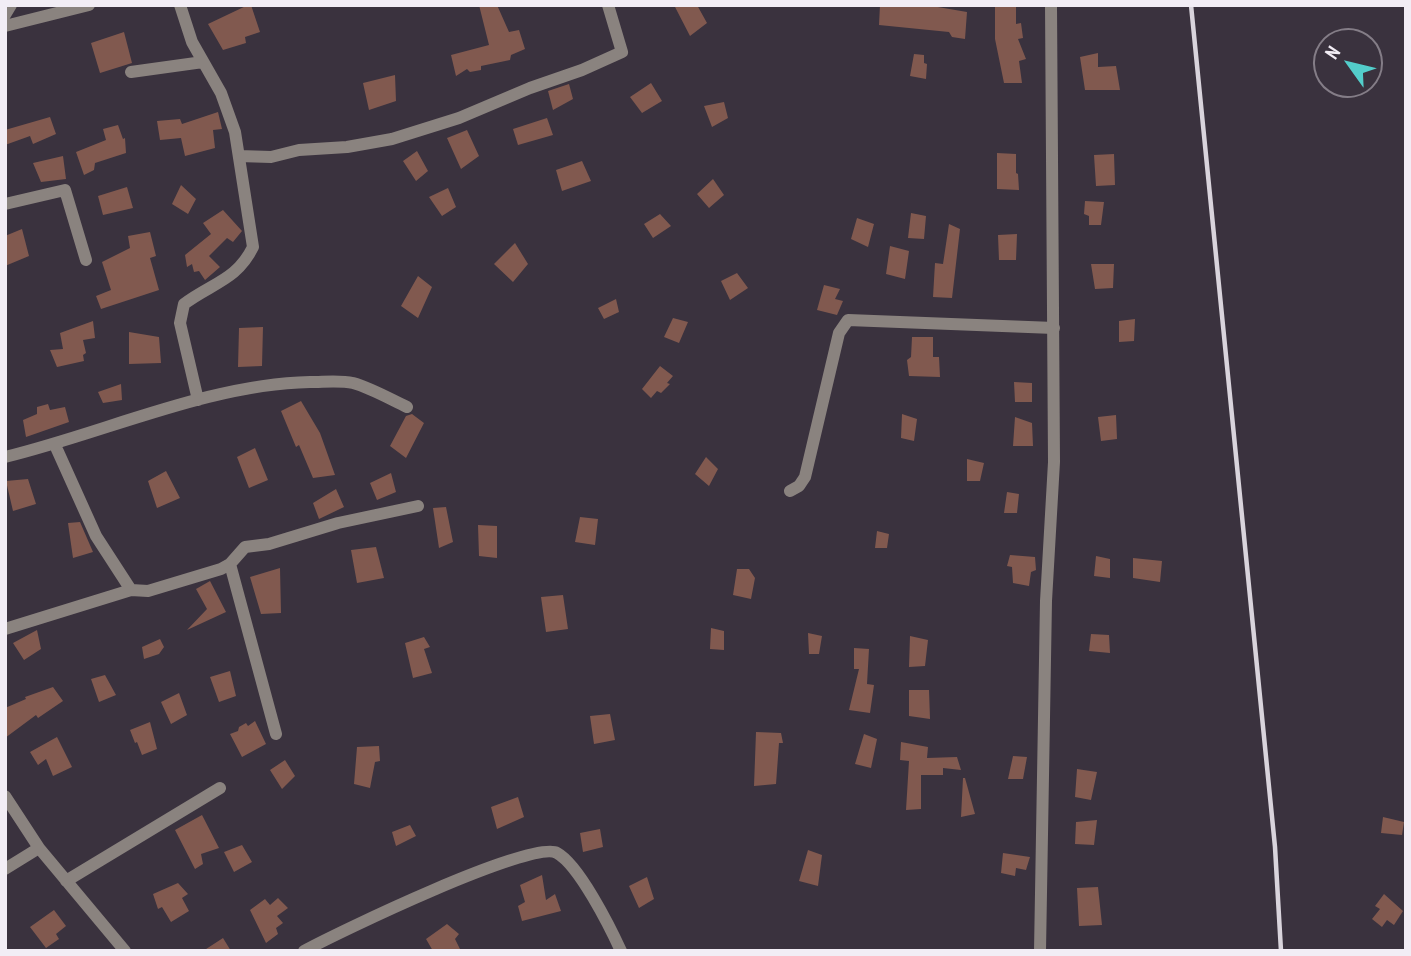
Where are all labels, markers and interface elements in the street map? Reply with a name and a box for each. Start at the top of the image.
north arrow [1313,28,1383,98]
text: N [1319,41,1345,63]

